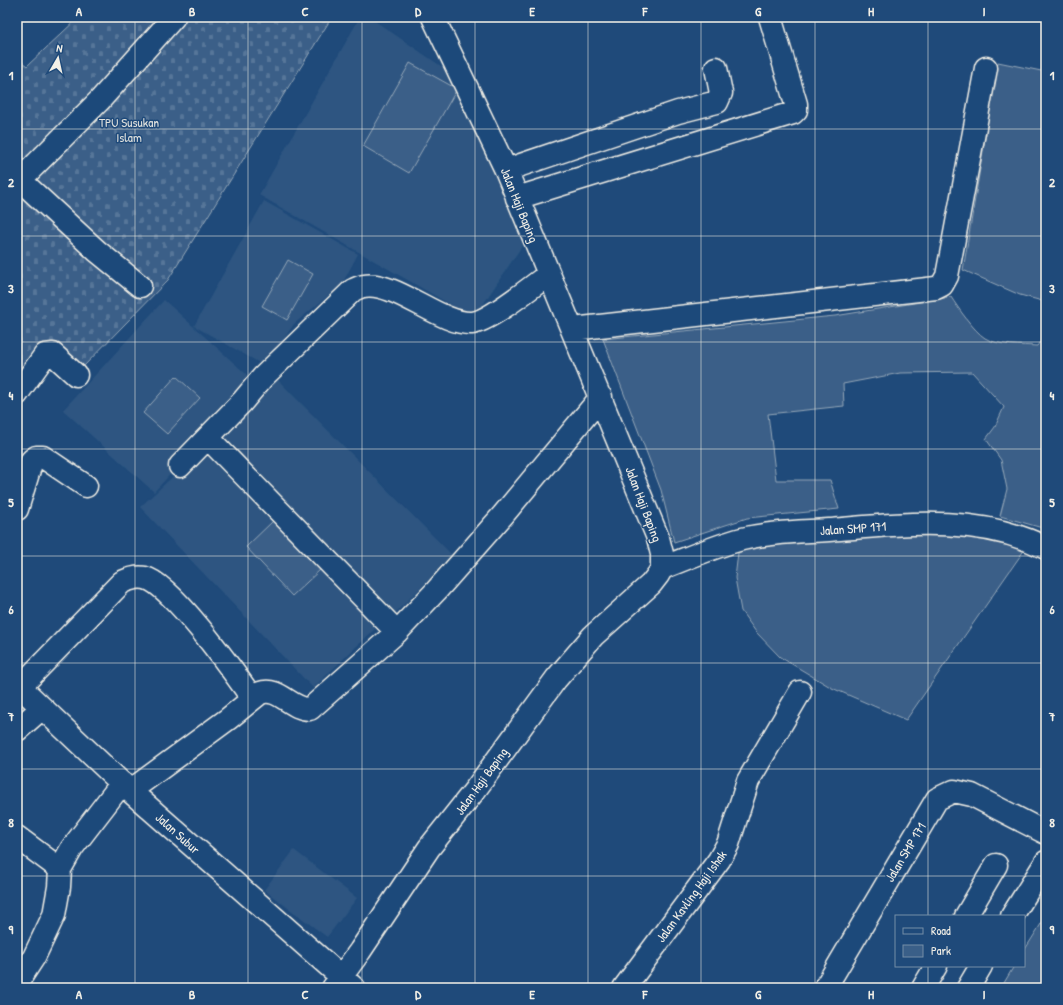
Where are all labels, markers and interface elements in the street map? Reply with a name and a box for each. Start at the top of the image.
text: A [76,2,83,20]
text: B [189,2,196,20]
text: C [301,2,309,20]
text: D [415,2,422,20]
text: E [529,2,535,20]
text: F [642,2,649,20]
text: G [755,2,762,20]
text: H [868,2,874,20]
text: I [982,2,986,20]
north arrow [38,38,78,78]
text: N [56,41,64,56]
text: 1 [9,66,14,84]
text: 1 [1050,66,1055,84]
park label: TPU Susukan Islam [99,113,159,146]
street label: Jalan Haji Baping [497,165,543,245]
text: 2 [8,173,15,191]
text: 2 [1049,173,1056,191]
text: 3 [8,279,14,297]
text: 3 [1049,279,1055,297]
text: 4 [9,386,14,404]
text: 4 [1050,386,1055,404]
street label: Jalan Haji Baping [621,464,667,544]
text: 5 [8,493,14,511]
text: 5 [1049,493,1055,511]
street label: Jalan SMP 171 [819,517,887,539]
text: 6 [8,600,14,618]
text: 6 [1049,600,1055,618]
text: 7 [7,707,15,725]
text: 7 [1048,707,1056,725]
street label: Jalan Haji Baping [450,743,512,818]
street label: Jalan Subur [152,808,204,858]
text: 8 [8,813,14,831]
text: 8 [1049,813,1055,831]
street label: Jalan SMP 171 [880,819,930,885]
street label: Jalan Kavling Haji Ishak [652,846,731,946]
legend [895,915,1025,967]
text: 9 [9,920,14,938]
text: 9 [1050,920,1055,938]
text: Road [931,922,951,939]
text: Park [931,942,951,959]
text: A [76,985,83,1003]
text: B [189,985,196,1003]
text: C [301,985,309,1003]
text: D [415,985,422,1003]
text: E [529,985,535,1003]
text: F [642,985,649,1003]
text: G [755,985,762,1003]
text: H [868,985,874,1003]
text: I [982,985,986,1003]

